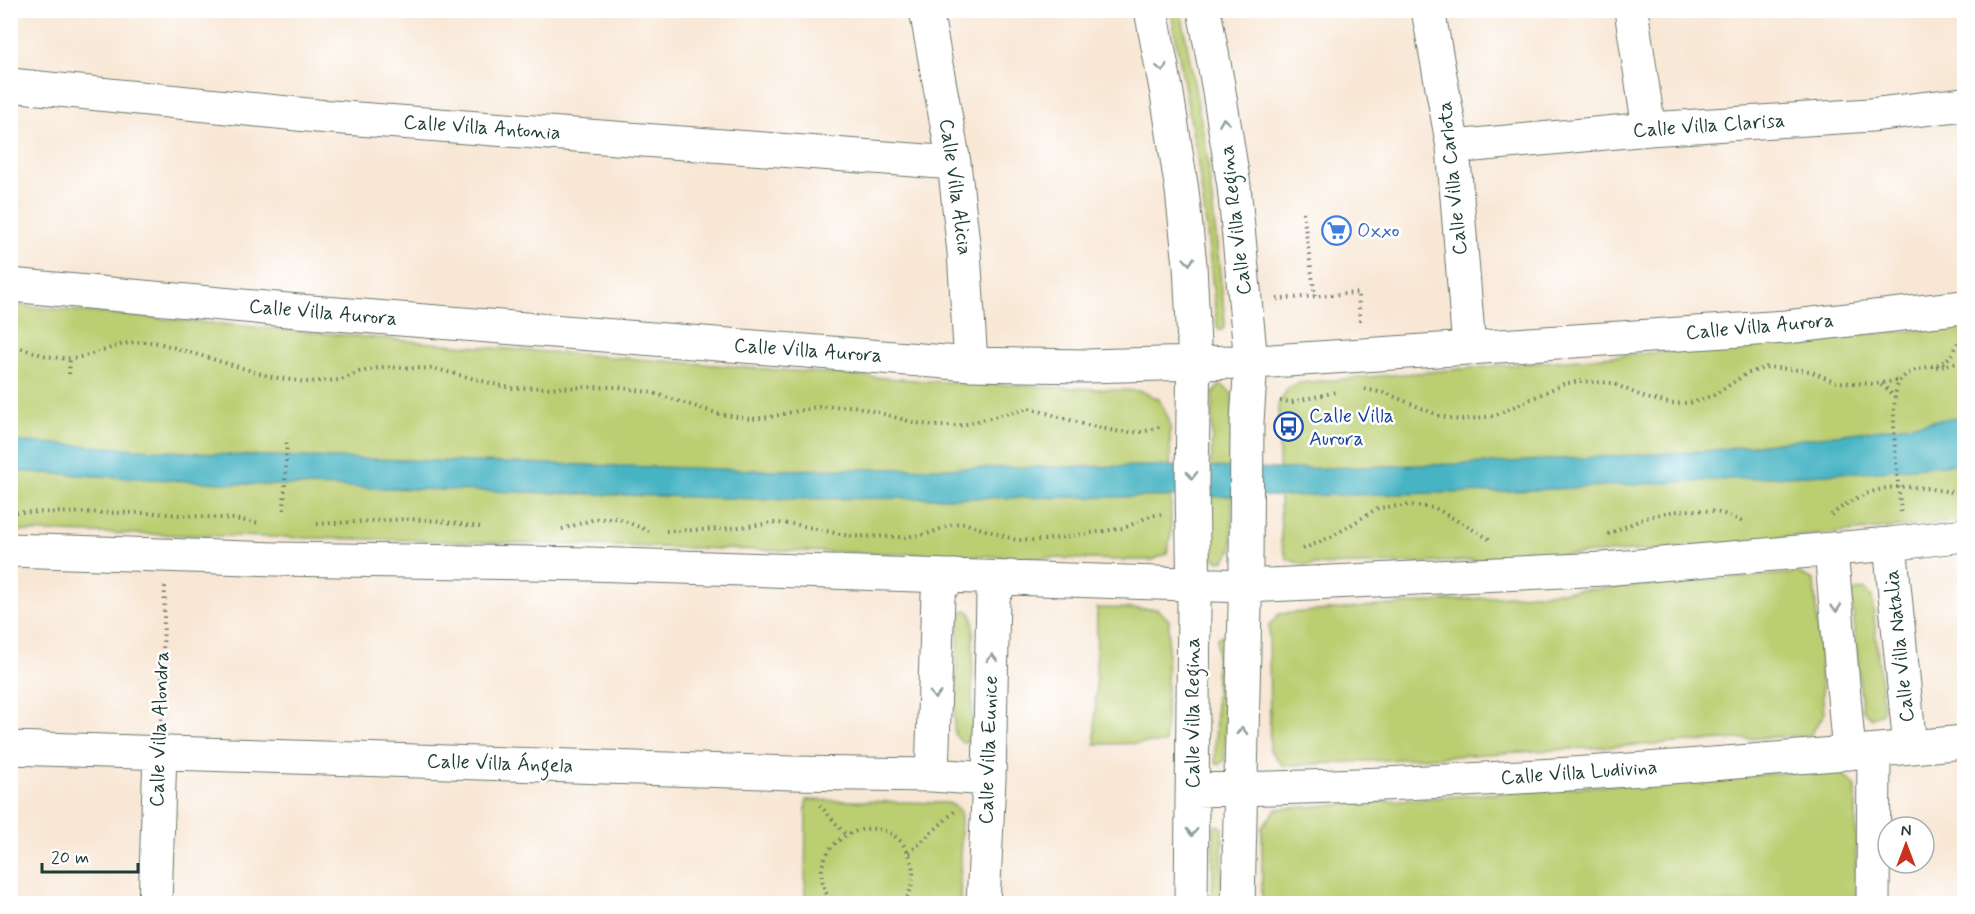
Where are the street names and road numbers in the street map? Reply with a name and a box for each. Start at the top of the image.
street label: Calle Villa Carlota [1431,100,1475,256]
street label: Calle Villa Clarisa [1632,107,1786,145]
street label: Calle Villa Antonia [403,109,561,147]
street label: Calle Villa Alicia [932,117,978,257]
street label: Calle Villa Regina [1213,143,1261,297]
street label: Calle Villa Aurora [248,293,398,333]
street label: Calle Villa Aurora [1685,307,1835,347]
street label: Calle Villa Aurora [733,332,883,370]
street label: Calle Villa Natalia [1879,568,1921,724]
street label: Calle Villa Regina [1180,637,1209,789]
street label: Calle Villa Alondra [144,650,176,808]
street label: Calle Villa Eunice [973,675,1005,825]
street label: Calle Villa Ángela [426,748,574,782]
street label: Calle Villa Ludivina [1500,754,1658,792]

